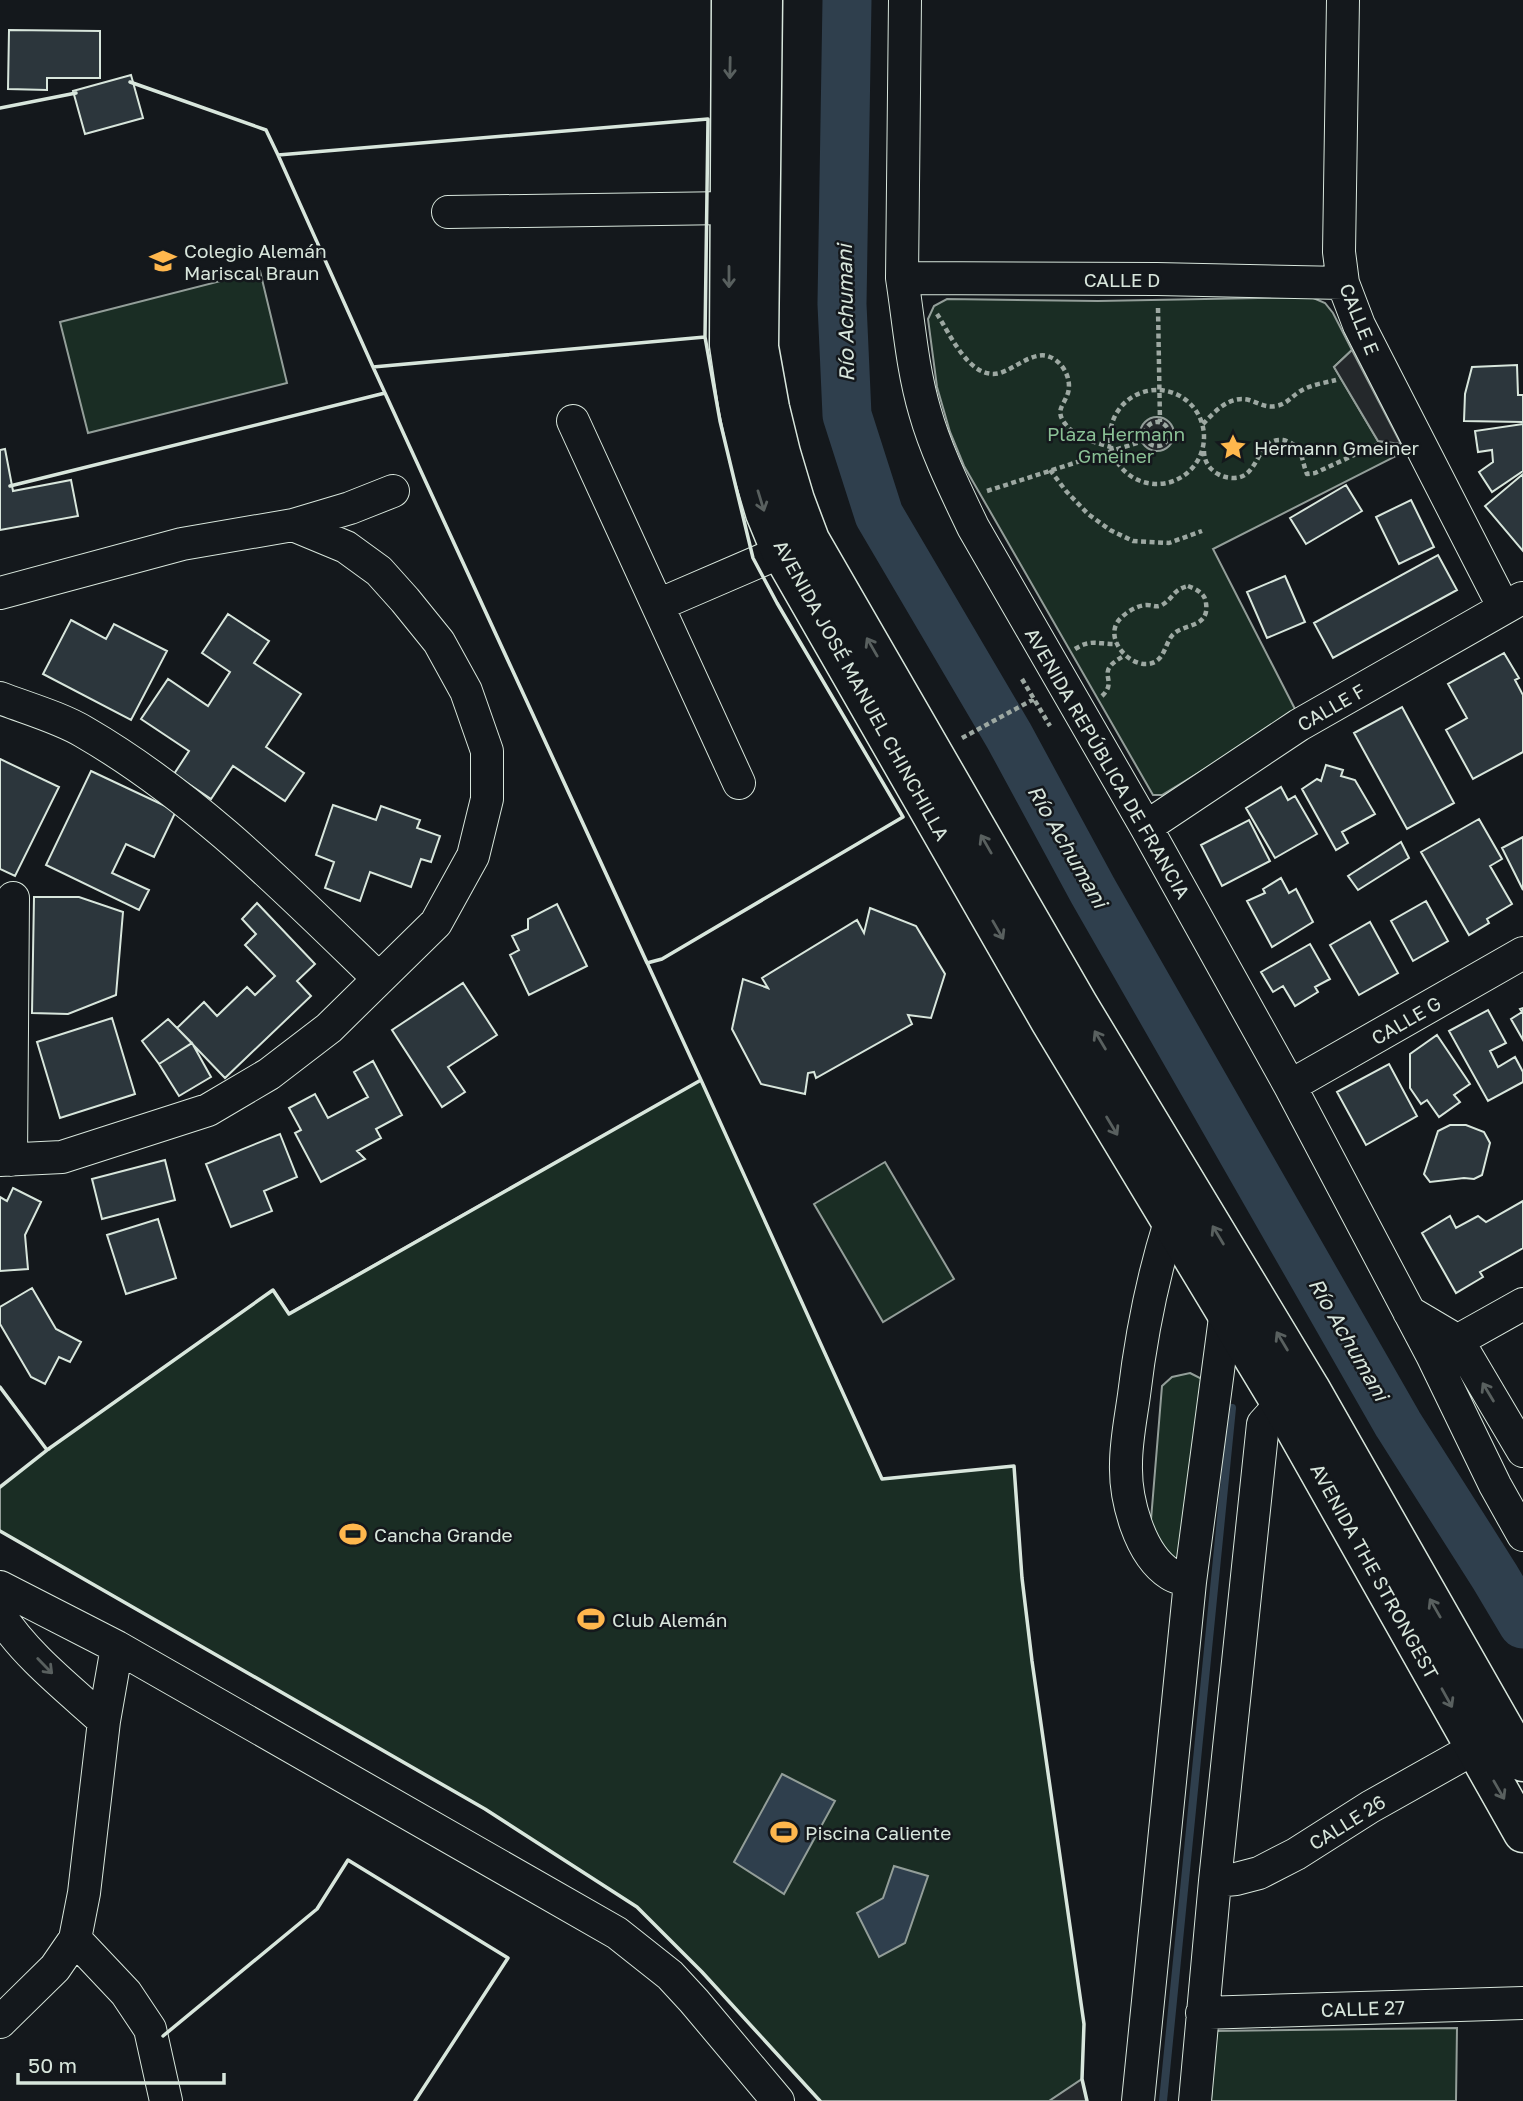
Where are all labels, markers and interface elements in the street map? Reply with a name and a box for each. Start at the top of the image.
one-way arrow [723,56,737,79]
place label: Colegio Alemán Mariscal Braun [184,239,327,284]
water label: Río Achumani [831,242,859,382]
school or university icon: Colegio Alemán Mariscal Braun [148,246,178,276]
one-way arrow [722,265,736,288]
street label: CALLE D [1084,268,1160,291]
street label: CALLE E [1335,280,1385,358]
park label: Plaza Hermann Gmeiner [1047,422,1185,467]
place icon: Hermann Gmeiner [1218,432,1248,462]
place label: Hermann Gmeiner [1254,436,1420,459]
one-way arrow [756,489,769,511]
street label: AVENIDA JOSÉ MANUEL CHINCHILLA [770,536,955,844]
street label: AVENIDA REPÚBLICA DE FRANCIA [1021,623,1195,903]
one-way arrow [865,637,878,658]
street label: CALLE F [1293,678,1369,736]
water label: Río Achumani [1022,780,1115,914]
one-way arrow [979,834,993,854]
one-way arrow [991,919,1005,939]
street label: CALLE G [1367,991,1445,1049]
one-way arrow [1093,1031,1107,1051]
one-way arrow [1106,1115,1120,1135]
one-way arrow [1211,1225,1225,1245]
water label: Río Achumani [1303,1273,1396,1407]
one-way arrow [1274,1331,1288,1351]
one-way arrow [1481,1383,1495,1403]
street label: AVENIDA THE STRONGEST [1306,1459,1444,1683]
sports icon: Cancha Grande [338,1519,368,1549]
place label: Cancha Grande [374,1523,513,1546]
one-way arrow [1428,1598,1442,1618]
sports icon: Club Alemán [576,1604,606,1634]
place label: Club Alemán [612,1608,727,1631]
one-way arrow [36,1658,53,1675]
one-way arrow [1440,1688,1454,1708]
one-way arrow [1493,1779,1506,1800]
street label: CALLE 26 [1305,1790,1389,1854]
sports icon: Piscina Caliente [769,1817,799,1847]
place label: Piscina Caliente [805,1821,951,1844]
street label: CALLE 27 [1320,1995,1406,2021]
scale bar [18,2042,224,2086]
text: 50 m [28,2052,77,2078]

